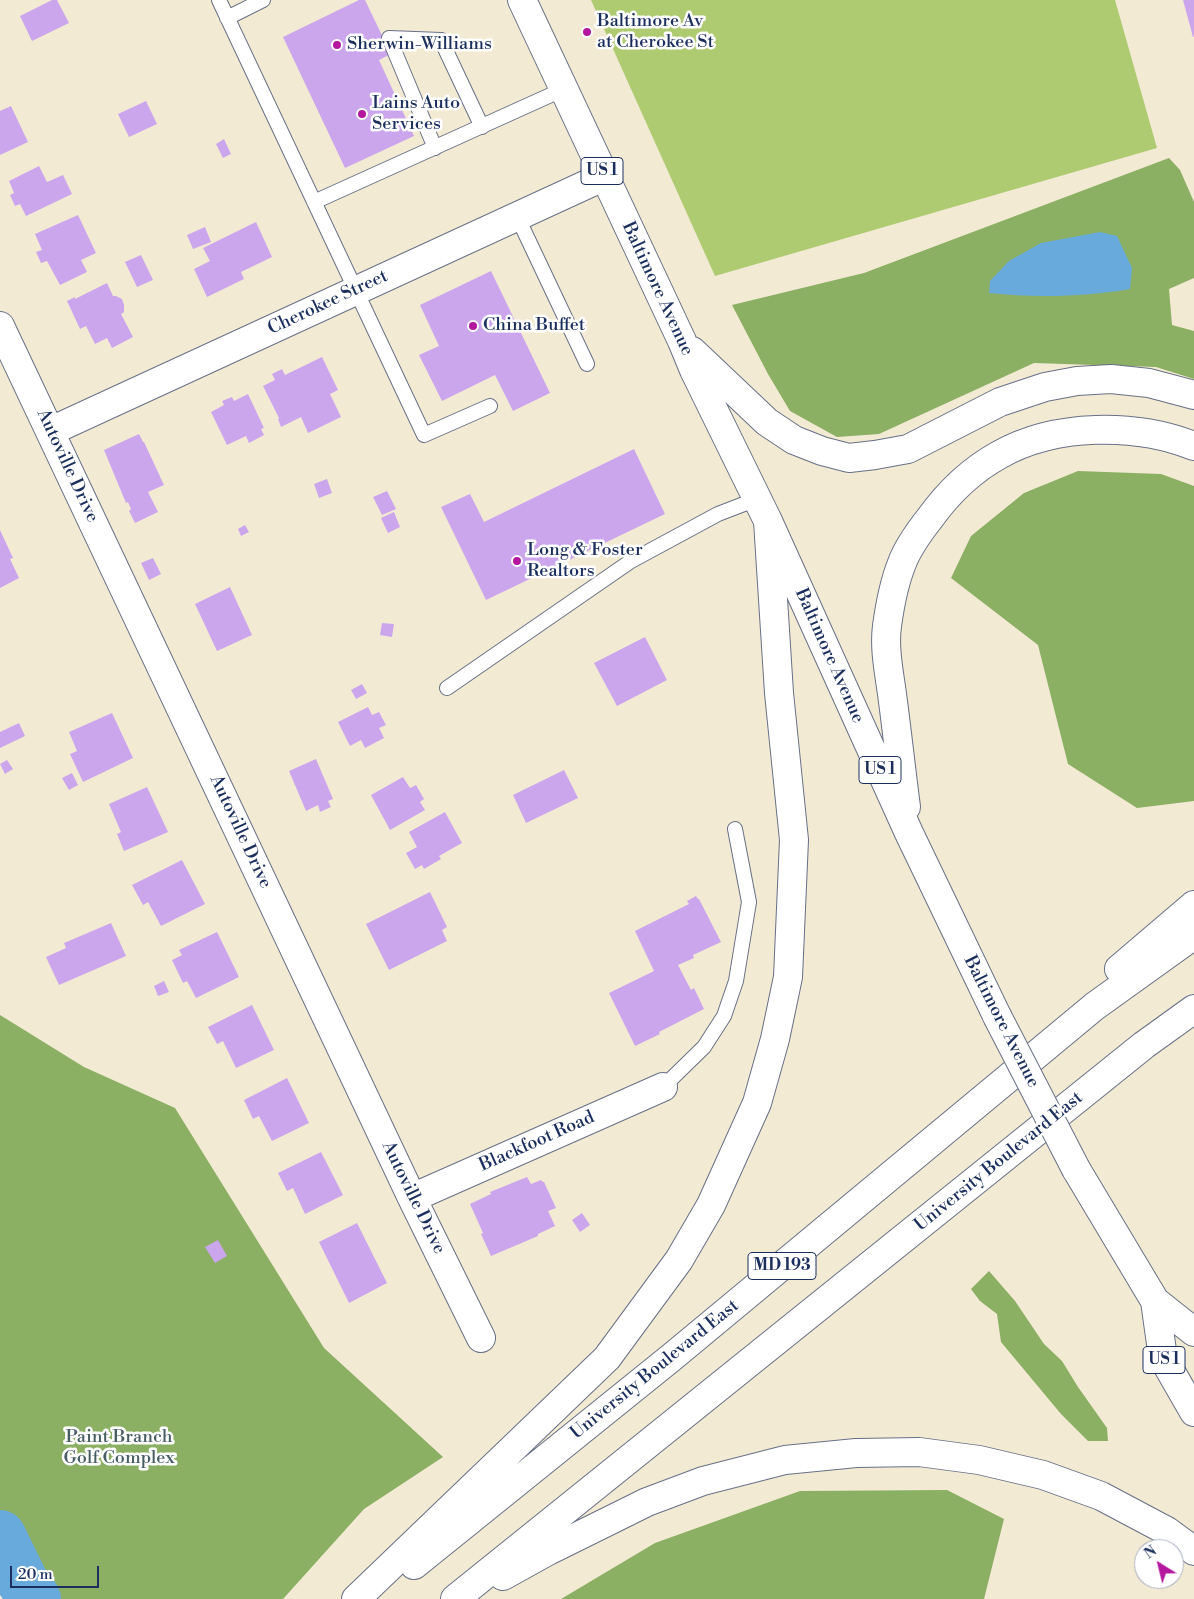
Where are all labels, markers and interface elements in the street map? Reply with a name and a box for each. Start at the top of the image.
place label: Baltimore Av at Cherokee St [597,11,714,54]
marker: Baltimore Av at Cherokee St [581,26,593,38]
place label: Sherwin-Williams [347,34,492,56]
marker: Sherwin-Williams [331,39,343,51]
place label: Lains Auto Services [372,93,460,136]
marker: Lains Auto Services [356,108,368,120]
road number: US 1 [581,158,623,185]
street label: Baltimore Avenue [617,219,697,359]
street label: Cherokee Street [265,266,391,340]
place label: China Buffet [483,315,585,337]
marker: China Buffet [467,320,479,332]
street label: Autoville Drive [31,406,103,526]
place label: Long & Foster Realtors [527,540,643,582]
marker: Long & Foster Realtors [511,555,523,567]
street label: Baltimore Avenue [790,585,868,727]
road number: US 1 [859,756,901,784]
street label: Autoville Drive [204,772,276,892]
street label: Baltimore Avenue [958,952,1044,1092]
street label: University Boulevard East [910,1087,1088,1237]
street label: Blackfoot Road [476,1107,598,1177]
street label: Autoville Drive [376,1138,450,1258]
road number: MD 193 [748,1252,816,1280]
street label: University Boulevard East [566,1295,744,1445]
road number: US 1 [1143,1346,1185,1374]
park label: Paint Branch Golf Complex [64,1427,174,1470]
north arrow [1134,1539,1184,1589]
text: N [1141,1542,1161,1563]
scale bar [12,1556,101,1588]
text: 20 m [18,1565,53,1584]

